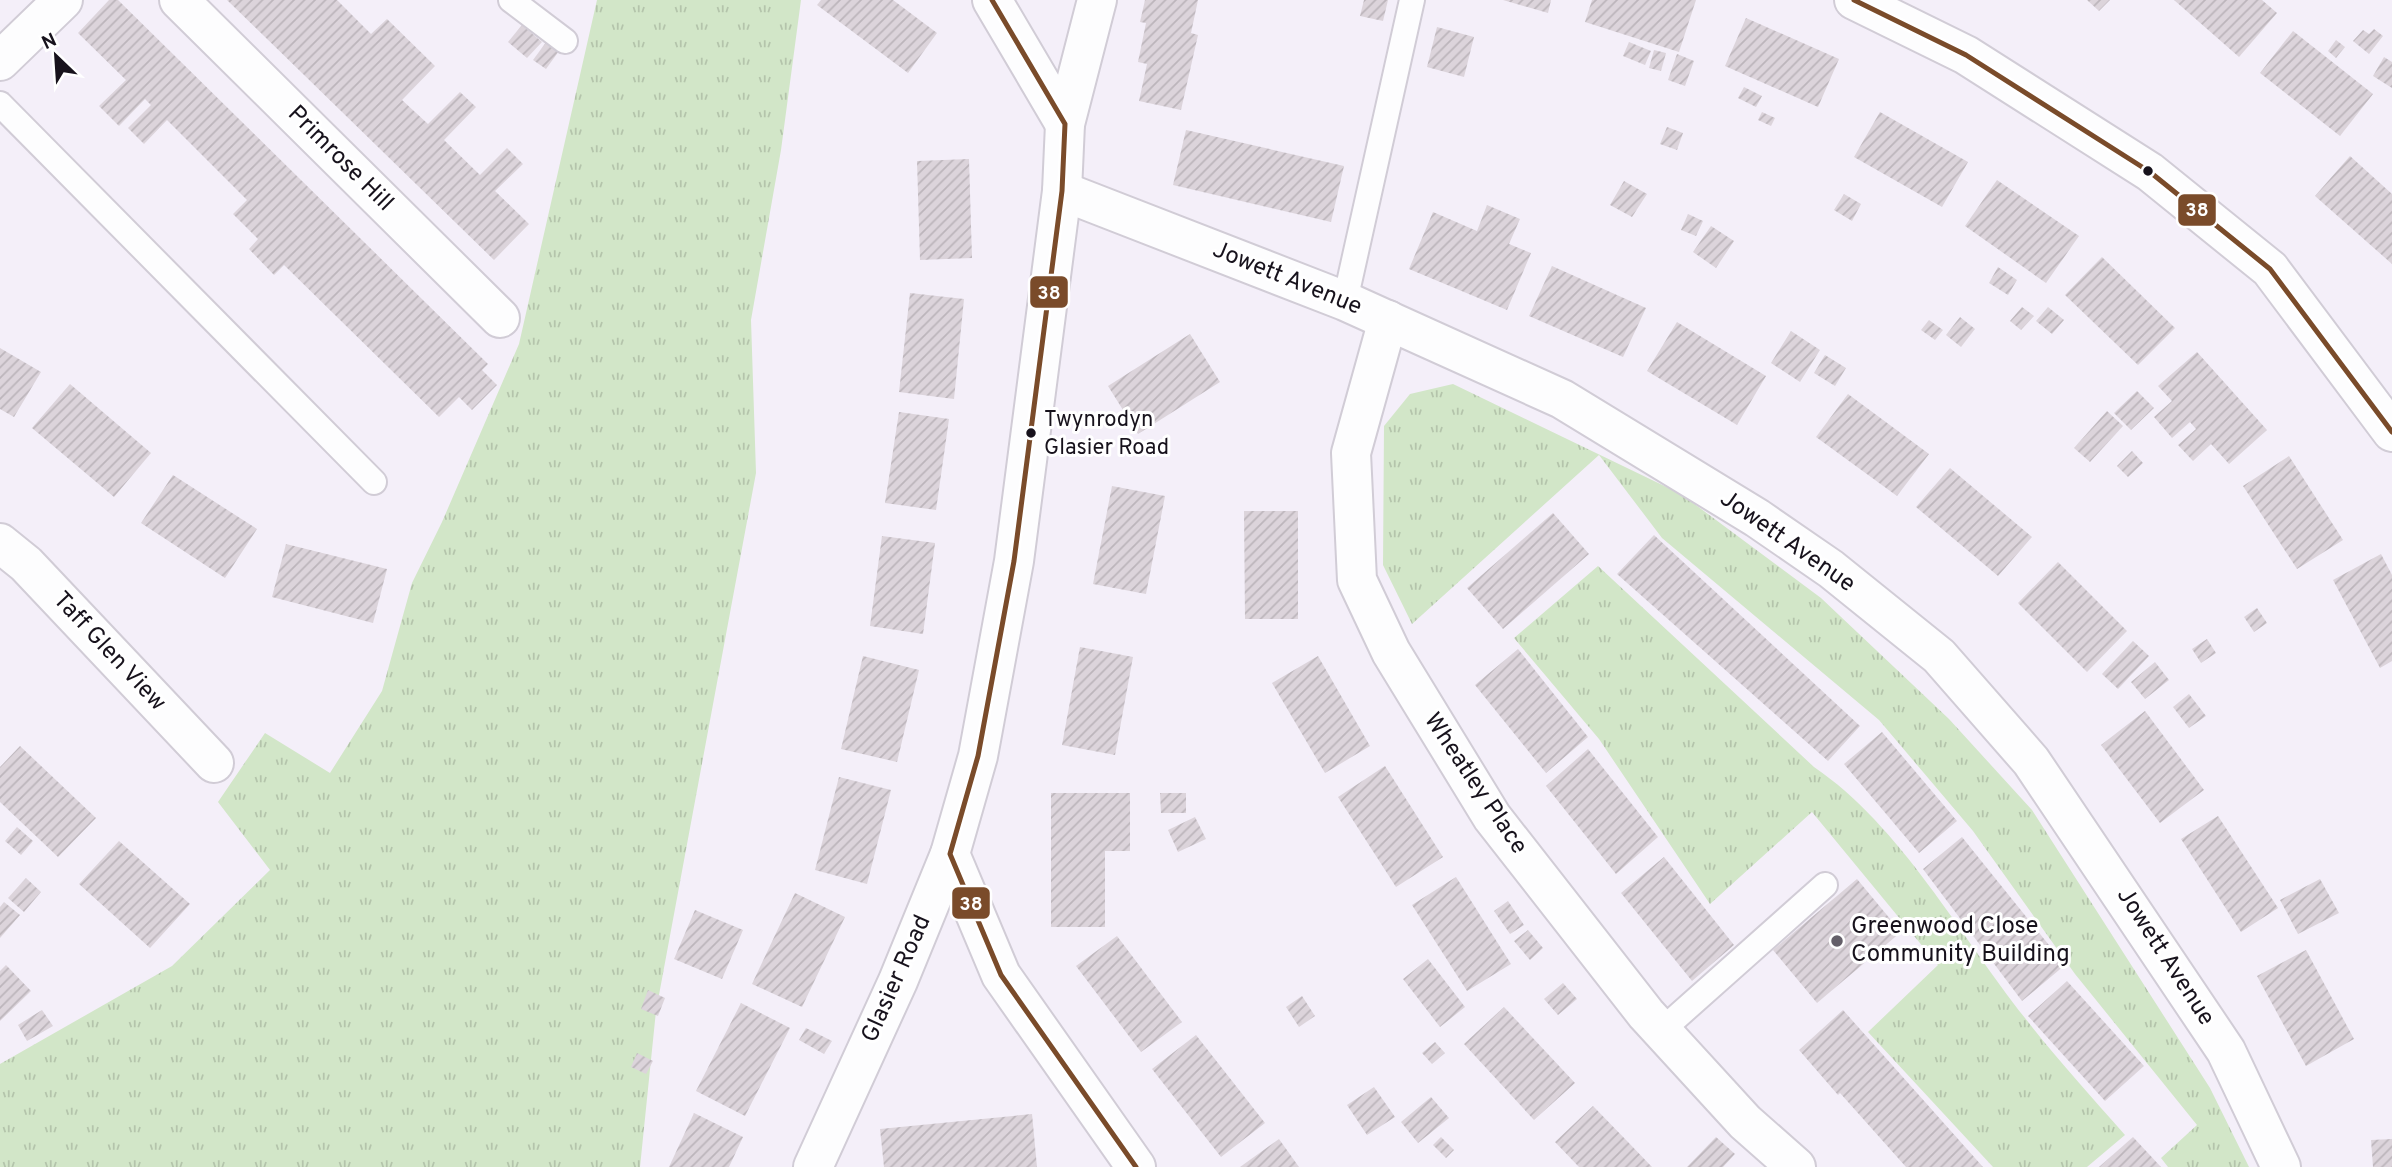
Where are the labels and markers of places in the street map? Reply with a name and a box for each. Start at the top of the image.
unlabelled marker [2141,164,2155,178]
place label: Twynrodyn Glasier Road [1044,407,1169,462]
marker: Twynrodyn Glasier Road [1024,426,1038,440]
place label: Greenwood Close Community Building [1851,912,2070,970]
marker: Greenwood Close Community Building [1829,933,1845,949]

